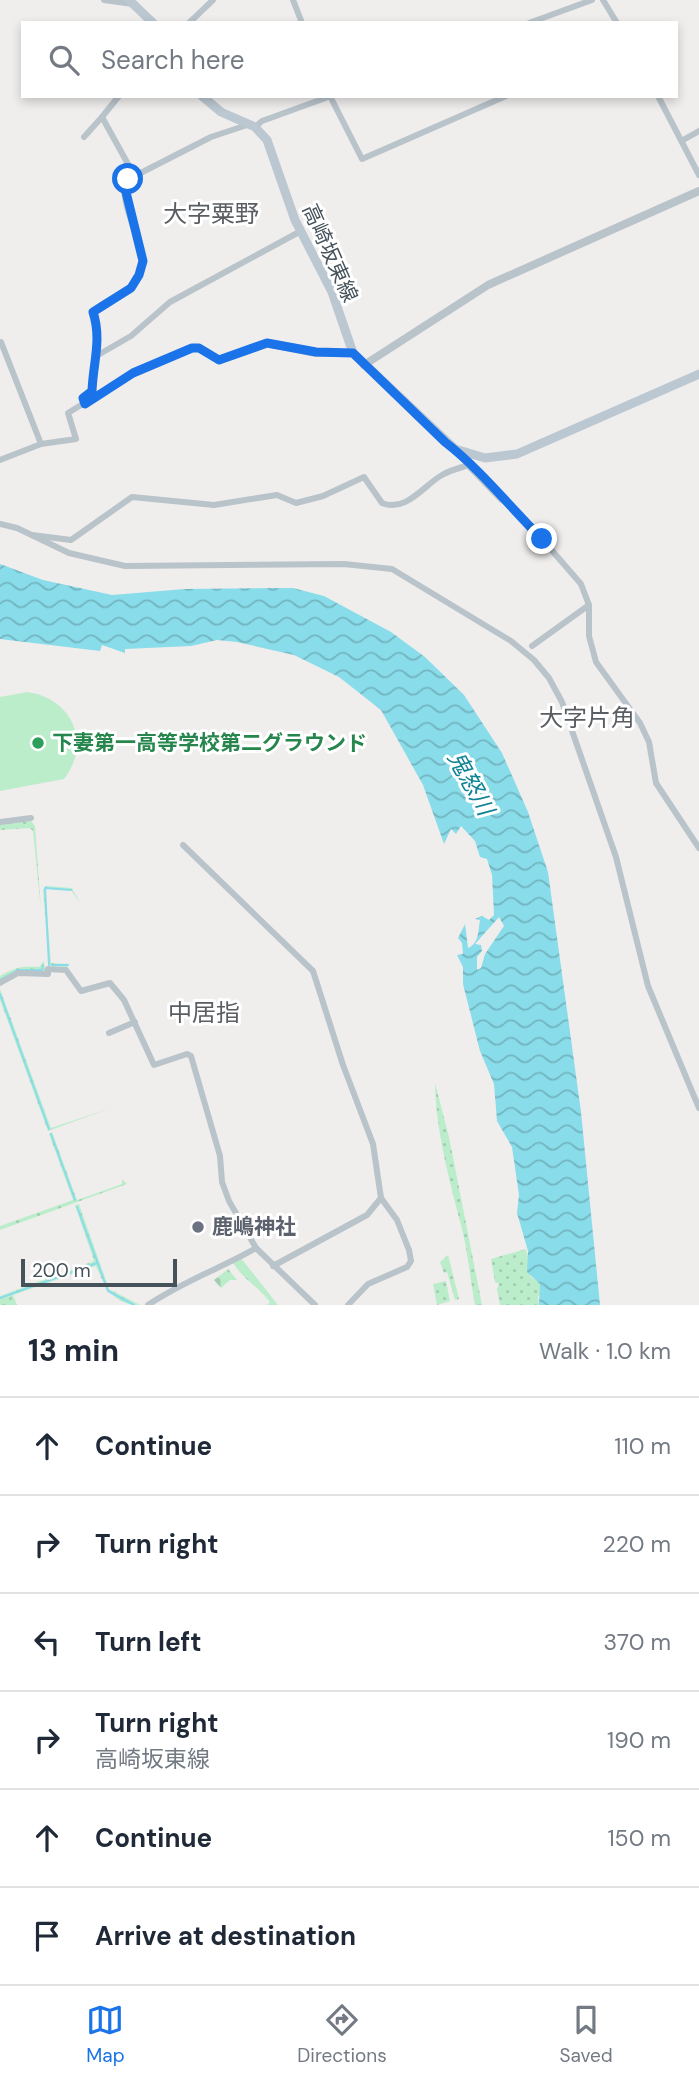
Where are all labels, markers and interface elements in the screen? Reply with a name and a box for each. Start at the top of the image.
search box [21,21,678,98]
icon: search [45,41,83,79]
text: Search here [101,43,244,77]
route start [112,163,143,194]
district label: 大字粟野 [163,198,259,229]
street label: 高崎坂東線 [296,199,364,307]
route end [526,523,557,554]
district label: 大字片角 [539,702,635,733]
place label: 下妻第一高等学校第二グラウンド [52,729,367,757]
marker: 下妻第一高等学校第二グラウンド [30,735,46,751]
water label: 鬼怒川 [441,746,502,823]
district label: 中居指 [168,997,240,1028]
place label: 鹿嶋神社 [212,1213,296,1241]
marker: 鹿嶋神社 [190,1219,206,1235]
scale bar [21,1256,177,1288]
text: 200 m [32,1258,91,1283]
text: 13 min [28,1331,119,1370]
text: Walk · 1.0 km [539,1336,671,1366]
icon: ahead [28,1427,66,1465]
text: Continue [95,1429,212,1463]
text: 110 m [614,1431,671,1461]
icon: right [28,1525,66,1563]
text: Turn right [95,1527,219,1561]
text: 220 m [602,1529,671,1559]
icon: left [28,1623,66,1661]
text: Turn left [95,1625,202,1659]
text: 370 m [603,1627,671,1657]
text: Turn right [95,1706,219,1740]
icon: right [28,1721,66,1759]
text: 190 m [607,1725,671,1755]
text: 高崎坂東線 [95,1744,210,1774]
icon: ahead [28,1819,66,1857]
text: Continue [95,1821,212,1855]
text: 150 m [607,1823,671,1853]
icon: arrive [28,1917,66,1955]
text: Arrive at destination [95,1919,356,1953]
tab: Map [86,2001,125,2068]
tab: Directions [297,2001,387,2068]
tab: Saved [559,2001,613,2068]

